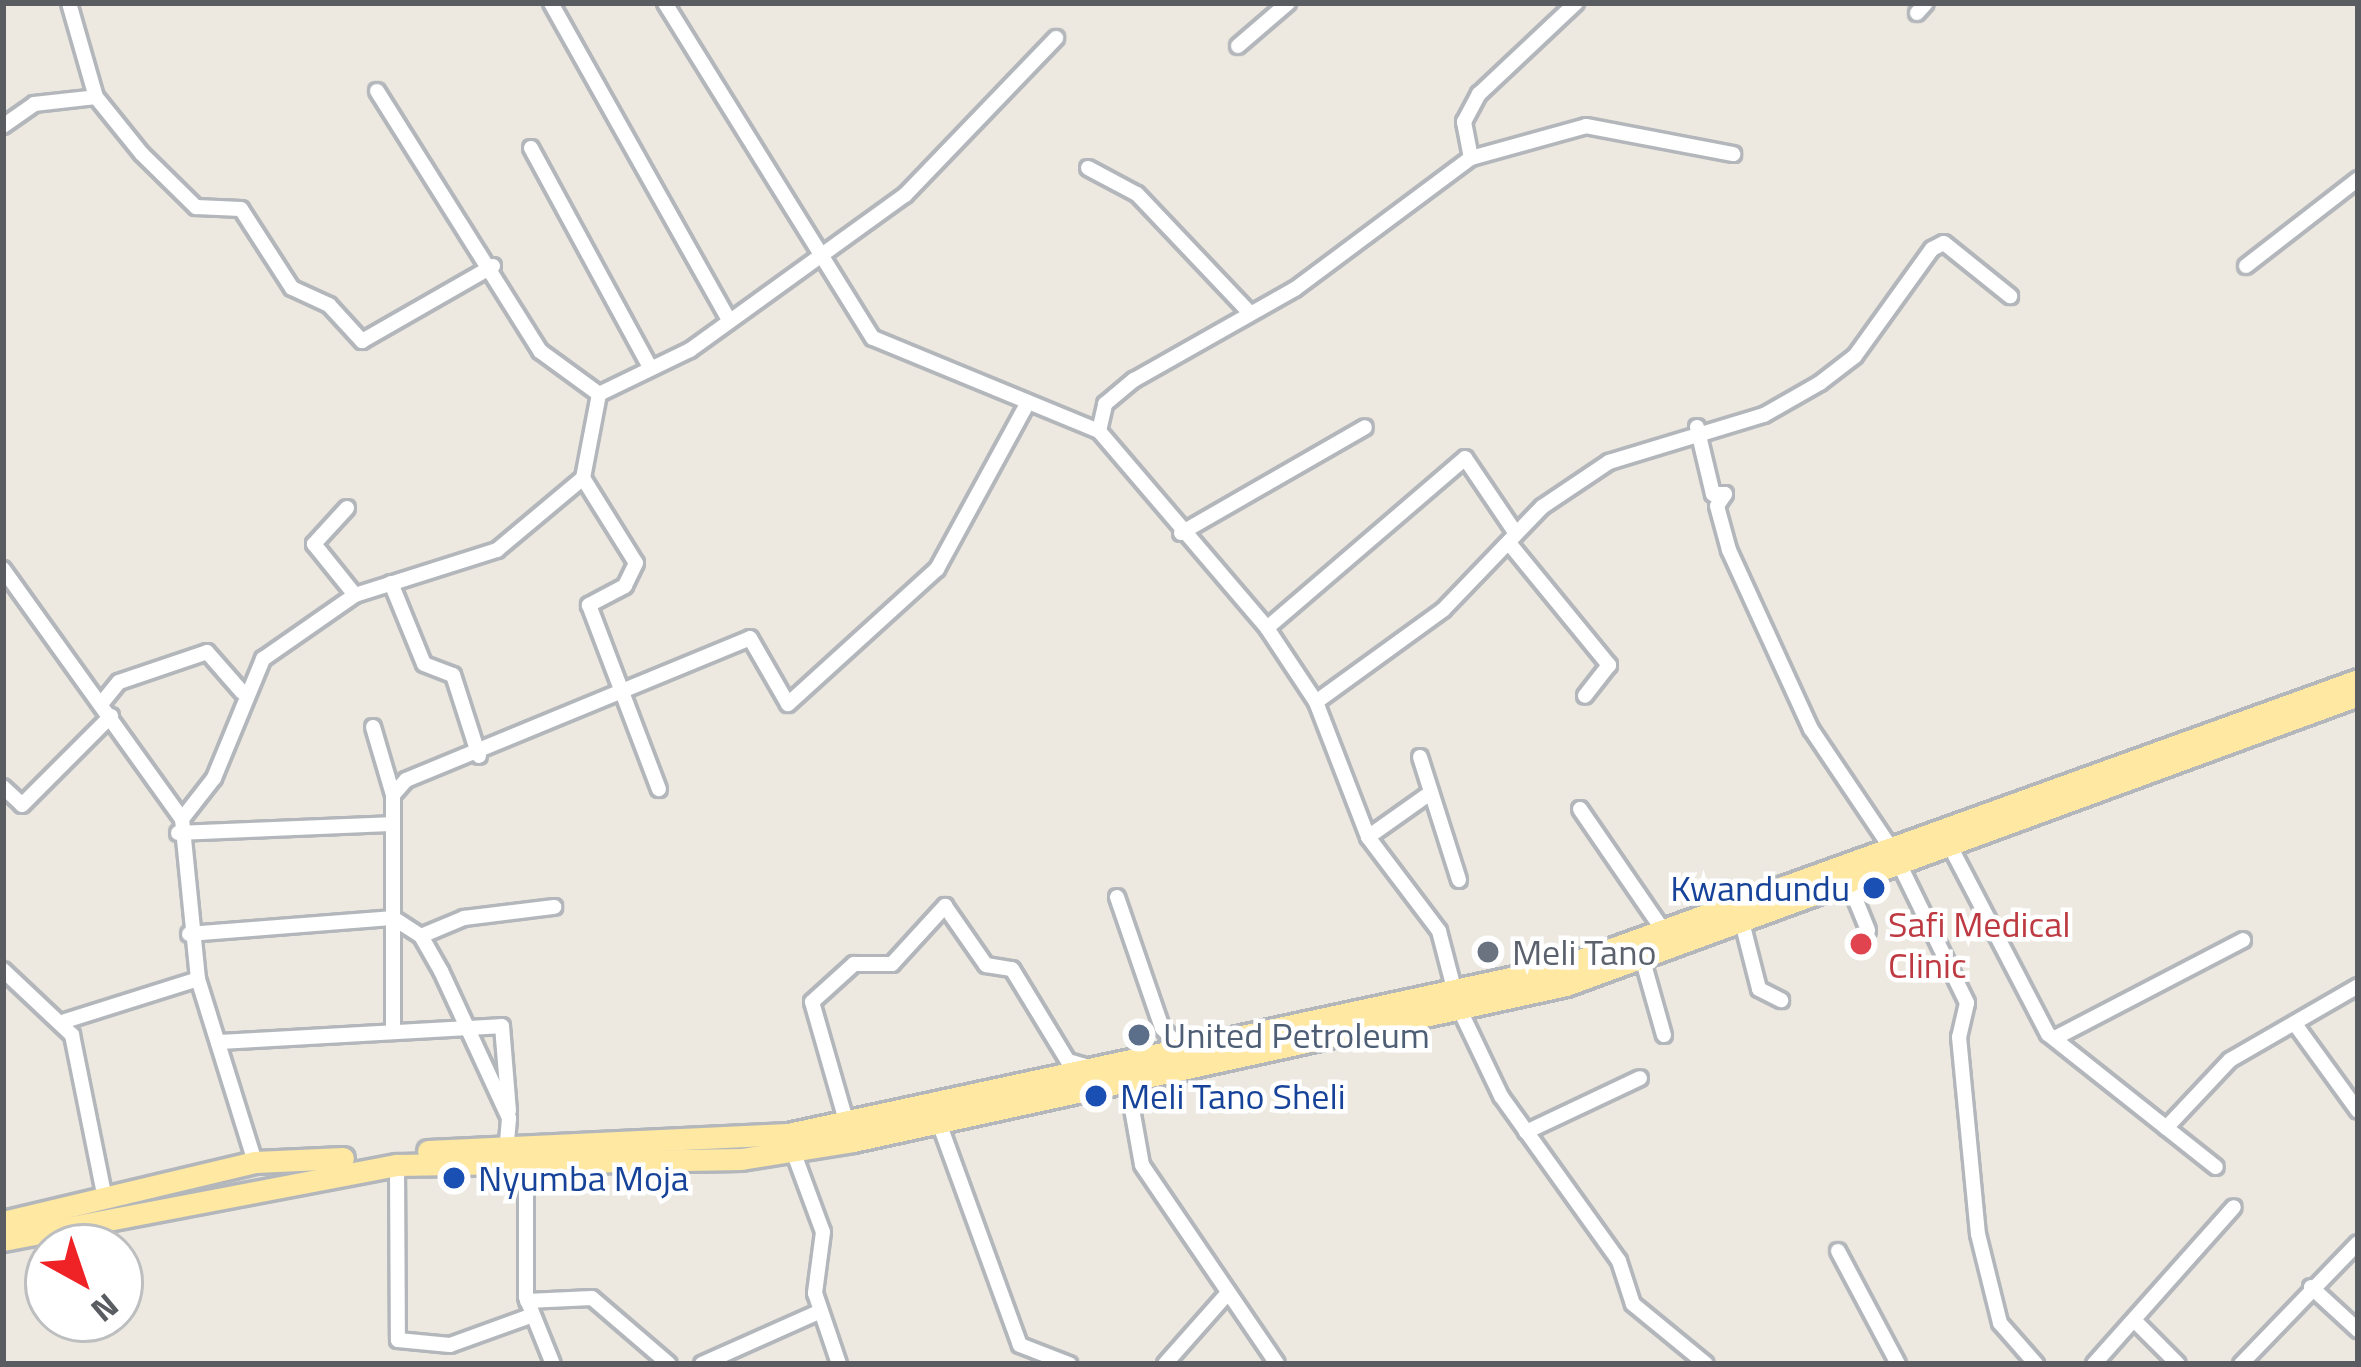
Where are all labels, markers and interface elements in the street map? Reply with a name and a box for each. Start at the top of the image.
place label: Kwandundu [1670,866,1850,910]
marker: Kwandundu [1861,875,1887,901]
place label: Safi Medical Clinic [1888,901,2070,986]
marker: Safi Medical Clinic [1845,928,1877,960]
place label: Meli Tano [1512,930,1656,974]
marker: Meli Tano [1475,939,1501,965]
place label: United Petroleum [1163,1013,1430,1057]
marker: United Petroleum [1126,1022,1152,1048]
place label: Meli Tano Sheli [1120,1074,1346,1118]
marker: Meli Tano Sheli [1083,1083,1109,1109]
place label: Nyumba Moja [478,1156,689,1200]
marker: Nyumba Moja [441,1165,467,1191]
north arrow [24,1223,144,1343]
text: N [80,1282,130,1335]

